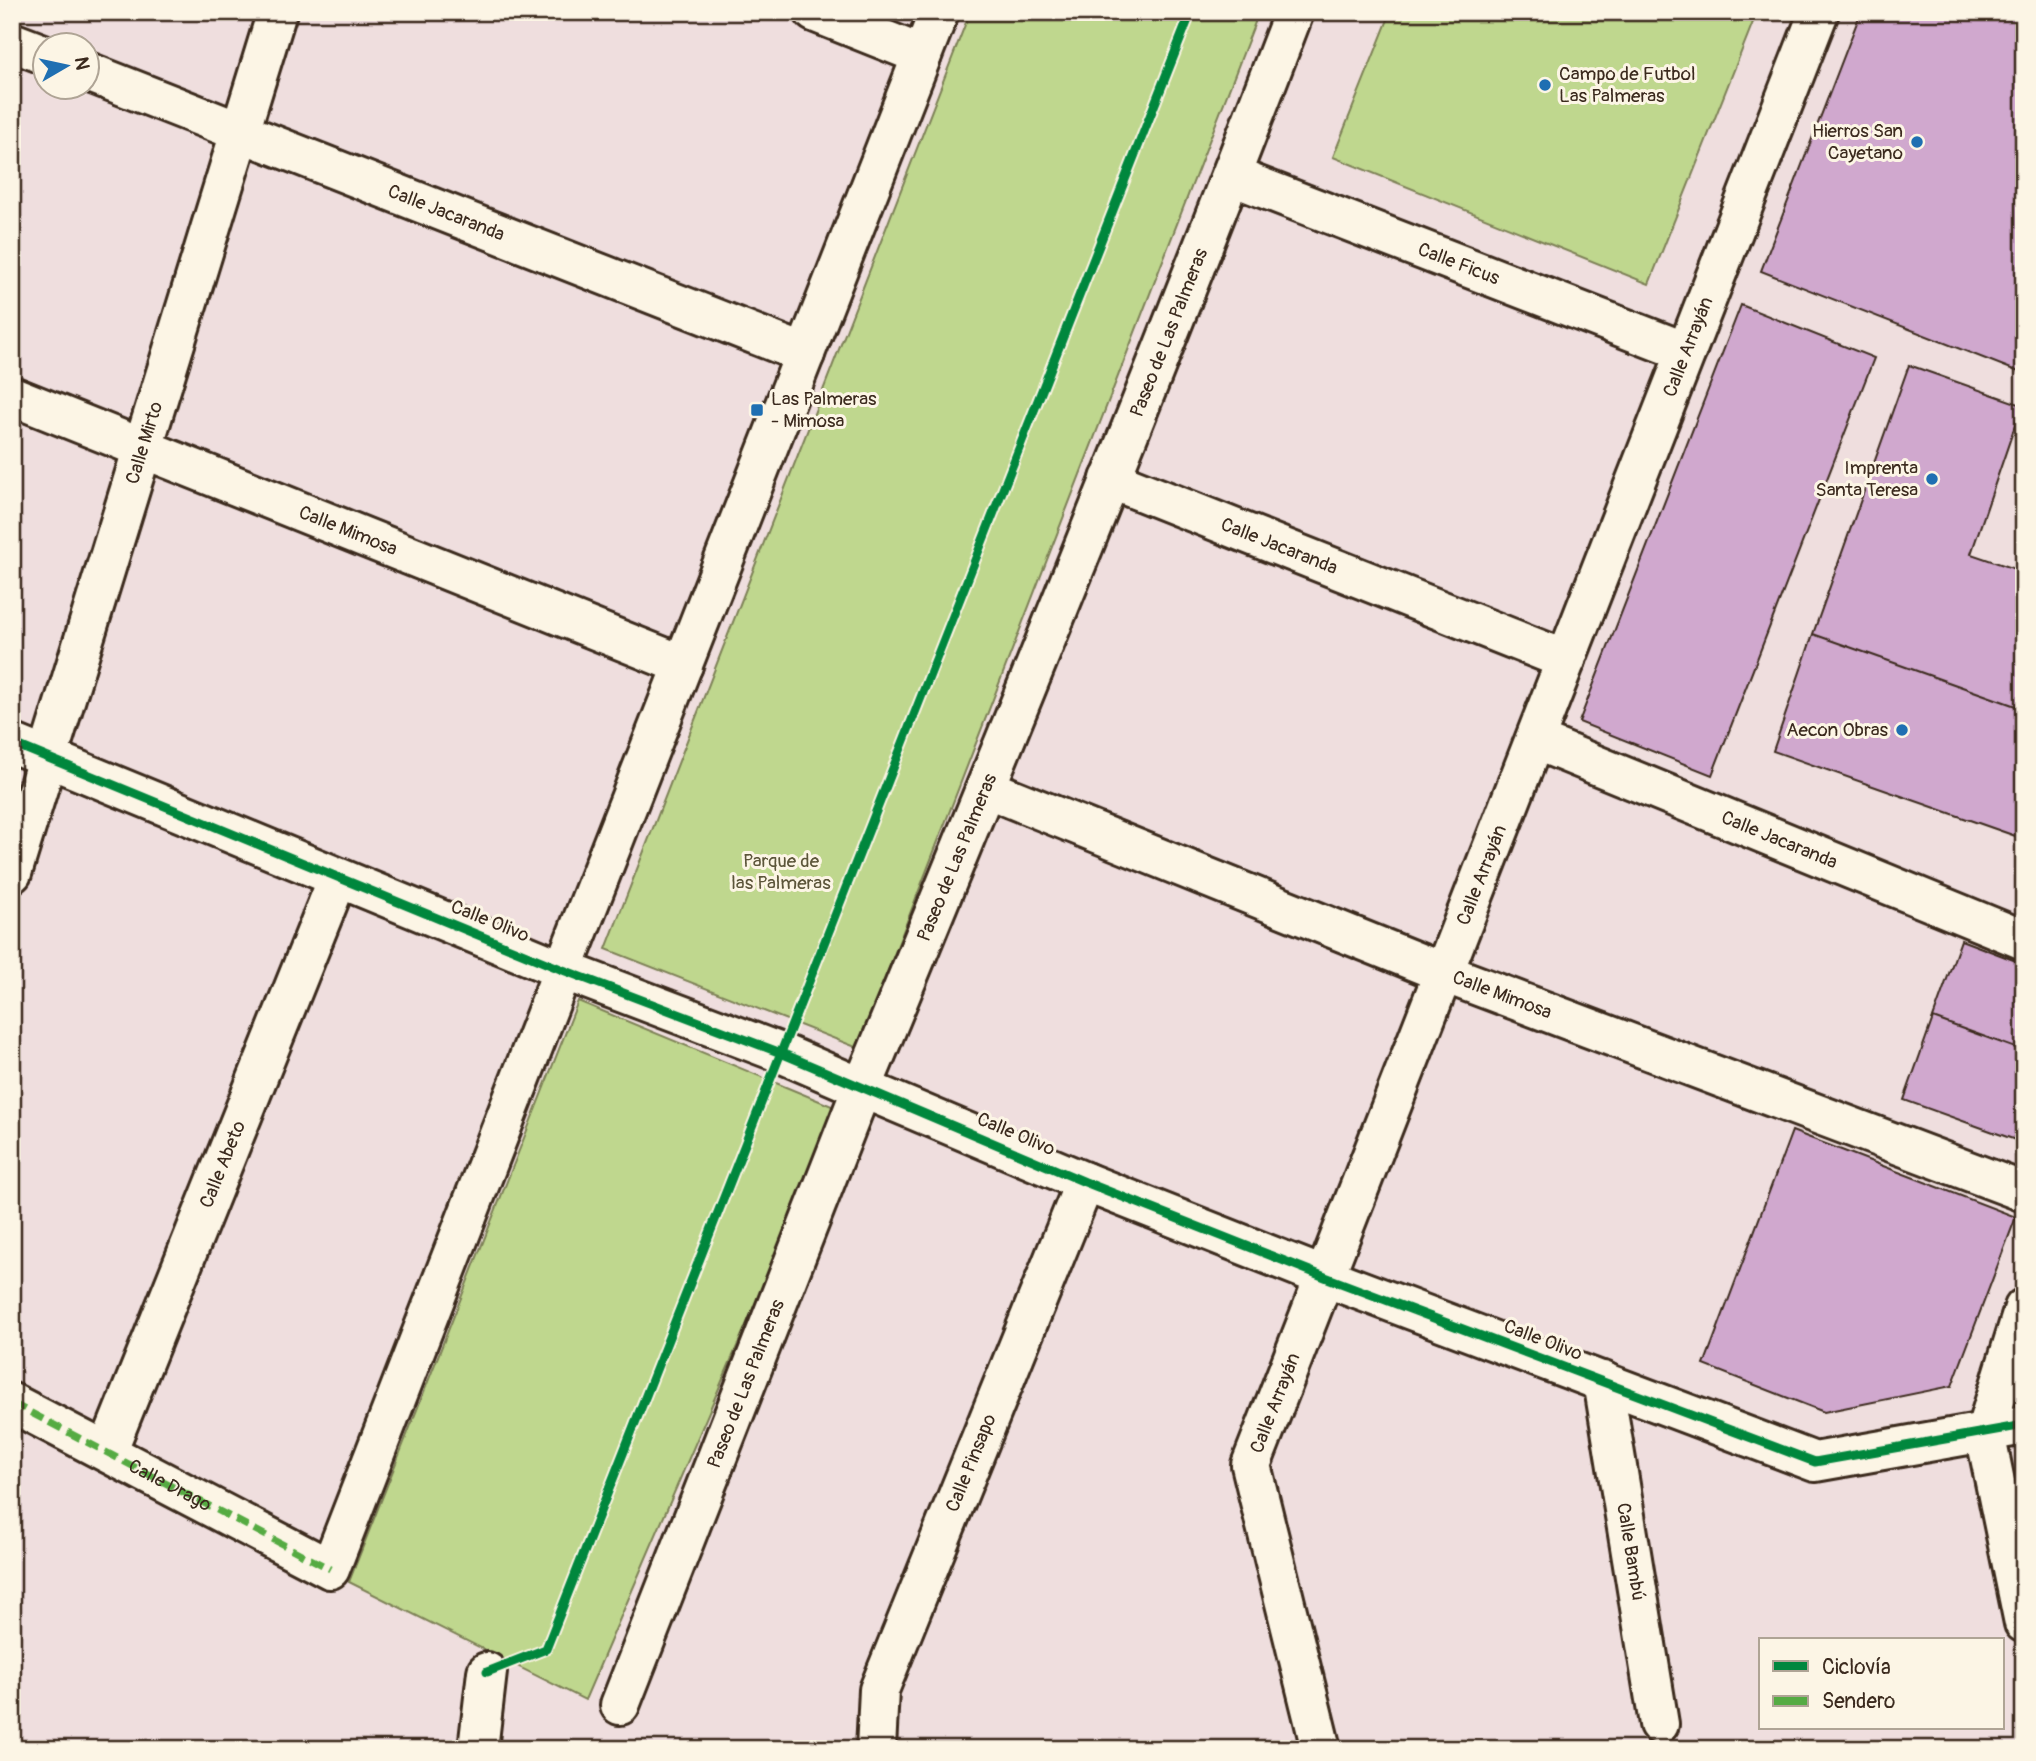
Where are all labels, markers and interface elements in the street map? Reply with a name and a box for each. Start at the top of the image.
north arrow [32,32,102,102]
text: N [69,55,95,72]
place label: Campo de Futbol Las Palmeras [1559,62,1695,108]
marker: Campo de Futbol Las Palmeras [1537,77,1553,93]
place label: Hierros San Cayetano [1812,119,1903,165]
marker: Hierros San Cayetano [1909,134,1925,150]
street label: Calle Jacaranda [384,179,508,247]
street label: Calle Ficus [1414,237,1503,291]
street label: Paseo de Las Palmeras [1125,244,1213,421]
street label: Calle Arrayán [1658,293,1719,400]
place label: Las Palmeras - Mimosa [771,387,877,433]
street label: Calle Mirto [120,399,168,487]
marker: Las Palmeras - Mimosa [749,402,765,418]
place label: Imprenta Santa Teresa [1816,456,1918,502]
marker: Imprenta Santa Teresa [1924,471,1940,487]
street label: Calle Mimosa [295,500,401,561]
street label: Calle Jacaranda [1217,512,1341,580]
place label: Aecon Obras [1786,718,1889,742]
marker: Aecon Obras [1894,722,1910,738]
street label: Paseo de Las Palmeras [912,769,1002,945]
street label: Calle Jacaranda [1718,805,1841,874]
street label: Calle Arrayán [1451,821,1512,929]
park label: Parque de las Palmeras [731,849,831,895]
street label: Calle Olivo [447,894,533,948]
street label: Calle Mimosa [1449,965,1555,1025]
street label: Calle Olivo [973,1107,1059,1161]
street label: Calle Abeto [194,1117,251,1212]
street label: Paseo de Las Palmeras [702,1295,790,1472]
street label: Calle Olivo [1500,1314,1586,1366]
street label: Calle Arrayán [1245,1349,1306,1457]
street label: Calle Pinsapo [940,1410,1002,1516]
street label: Calle Drago [124,1454,215,1517]
street label: Calle Bambú [1611,1501,1651,1602]
legend [1759,1638,2004,1730]
text: Ciclovía [1822,1654,1891,1681]
text: Sendero [1822,1688,1895,1715]

